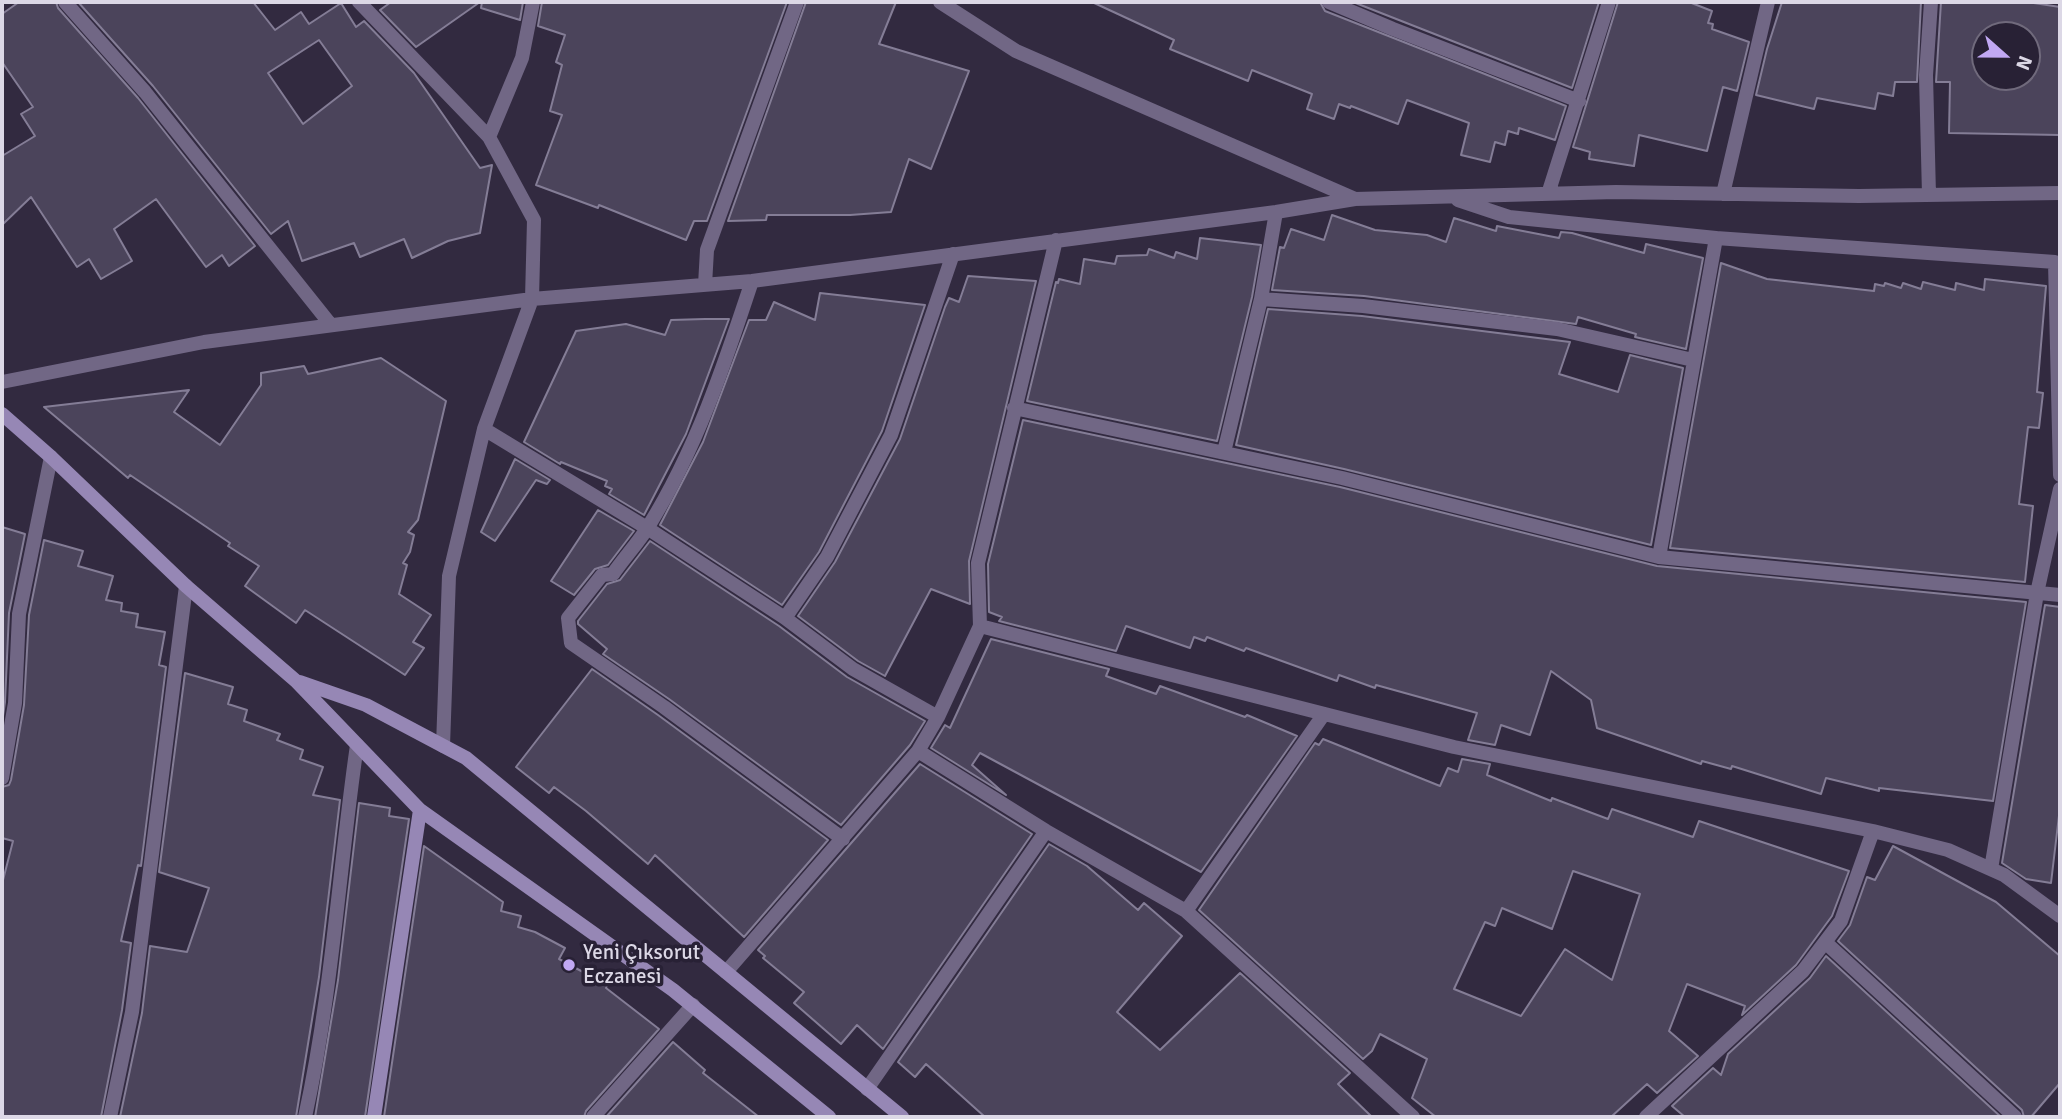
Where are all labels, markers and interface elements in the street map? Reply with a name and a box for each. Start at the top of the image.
north arrow [1971,21,2041,91]
text: N [2010,52,2037,73]
place label: Yeni Çıksorut Eczanesi [583,940,700,990]
marker: Yeni Çıksorut Eczanesi [561,957,577,973]

